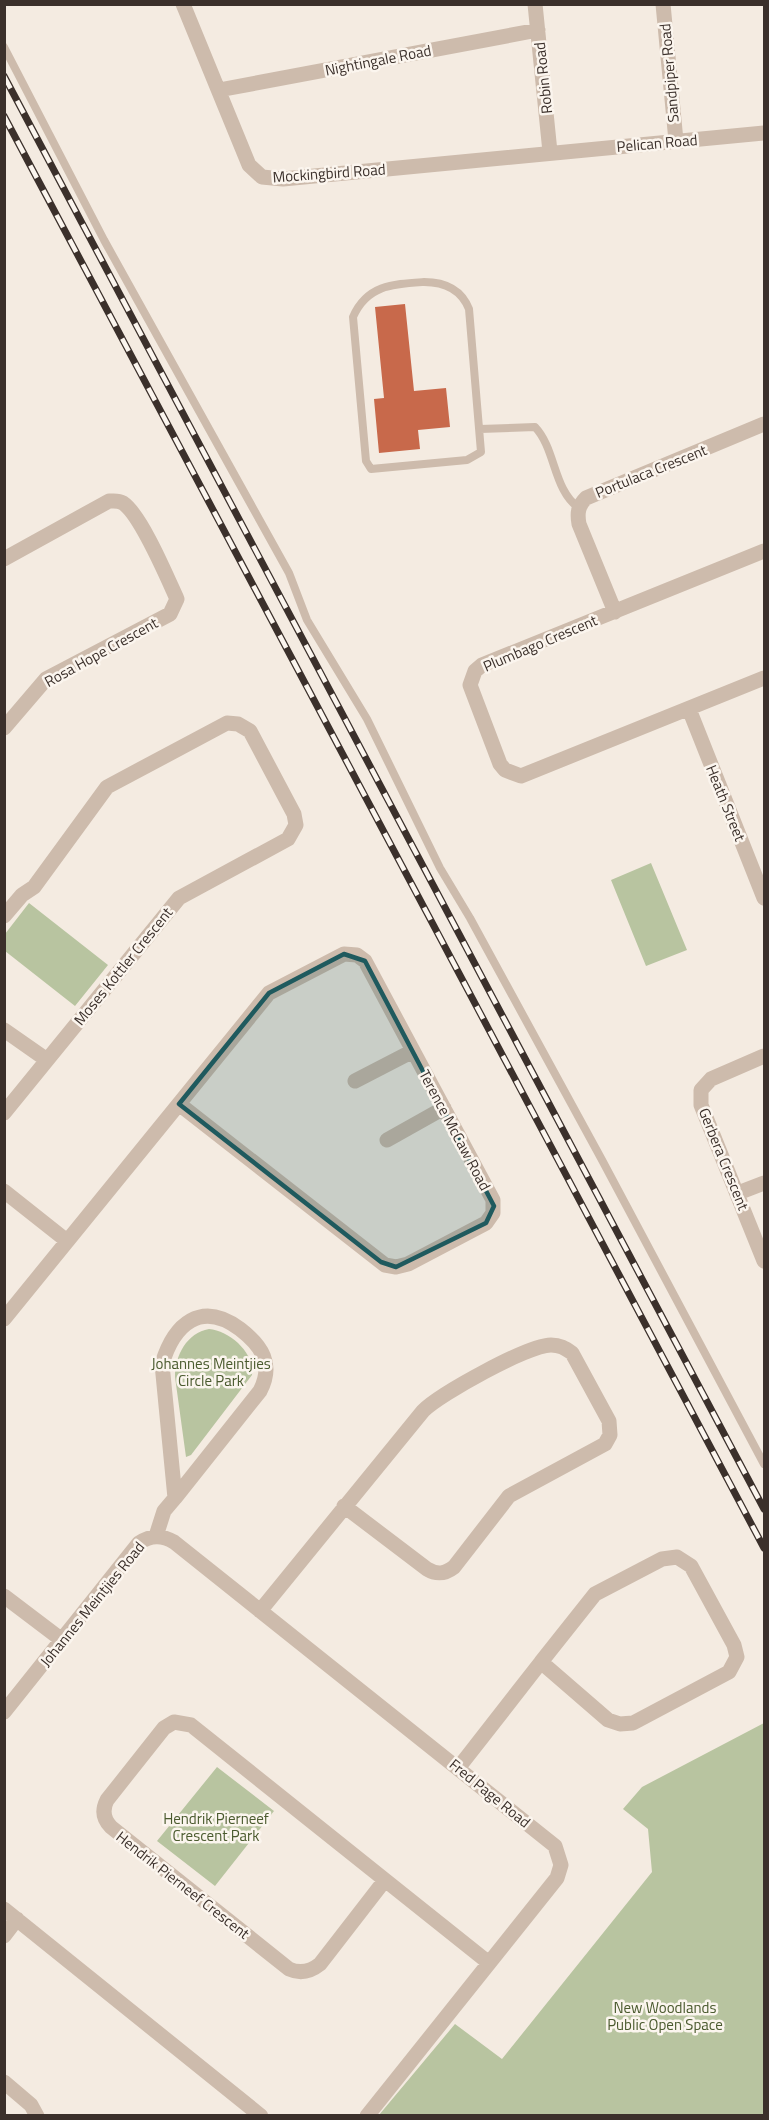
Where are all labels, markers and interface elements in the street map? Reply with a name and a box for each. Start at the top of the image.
street label: Sandpiper Road [653,23,685,123]
street label: Nightingale Road [323,38,433,82]
street label: Robin Road [528,41,558,115]
street label: Pelican Road [616,128,698,158]
street label: Mockingbird Road [272,158,386,188]
street label: Portulaca Crescent [592,438,711,504]
street label: Plumbago Crescent [479,608,601,677]
street label: Rosa Hope Crescent [40,611,163,693]
street label: Heath Street [700,761,752,845]
street label: Moses Kottler Crescent [68,901,178,1030]
street label: Terence McCaw Road [413,1065,497,1195]
street label: Gerbera Crescent [693,1104,755,1214]
park label: Johannes Meintjies Circle Park [151,1352,271,1392]
street label: Johannes Meintjies Road [34,1536,150,1672]
street label: Fred Page Road [444,1753,536,1833]
park label: Hendrik Pierneef Crescent Park [163,1807,269,1847]
street label: Hendrik Pierneef Crescent [111,1825,255,1945]
park label: New Woodlands Public Open Space [607,1996,723,2036]

